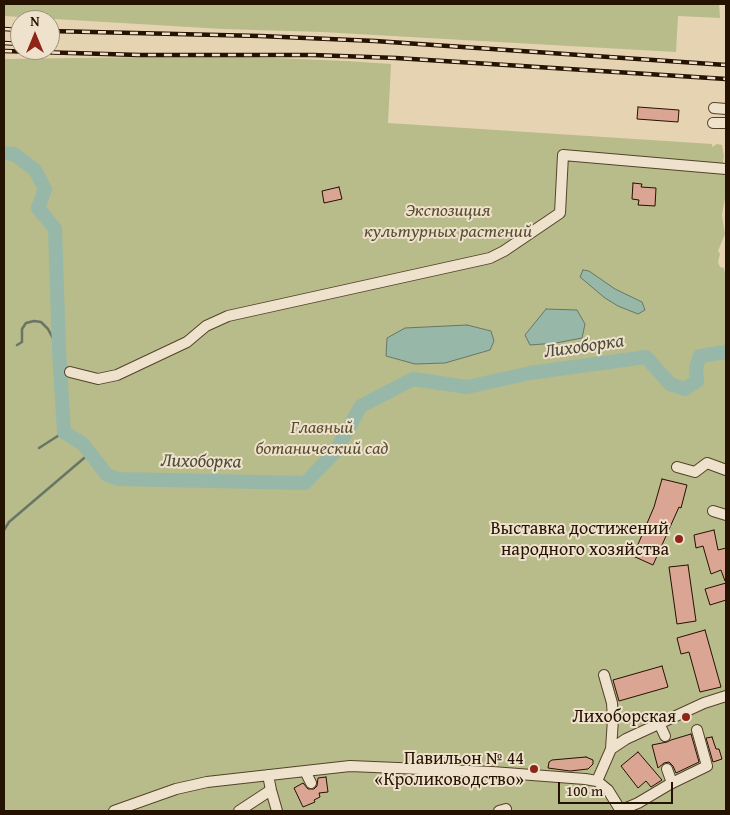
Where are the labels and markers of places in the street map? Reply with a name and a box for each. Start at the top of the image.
place label: Выставка достижений народного хозяйства [490,518,669,560]
marker: Выставка достижений народного хозяйства [673,533,685,545]
place label: Лихоборская [572,706,676,728]
marker: Лихоборская [680,711,692,723]
place label: Павильон № 44 «Кролиководство» [375,748,524,791]
marker: Павильон № 44 «Кролиководство» [528,763,540,775]

